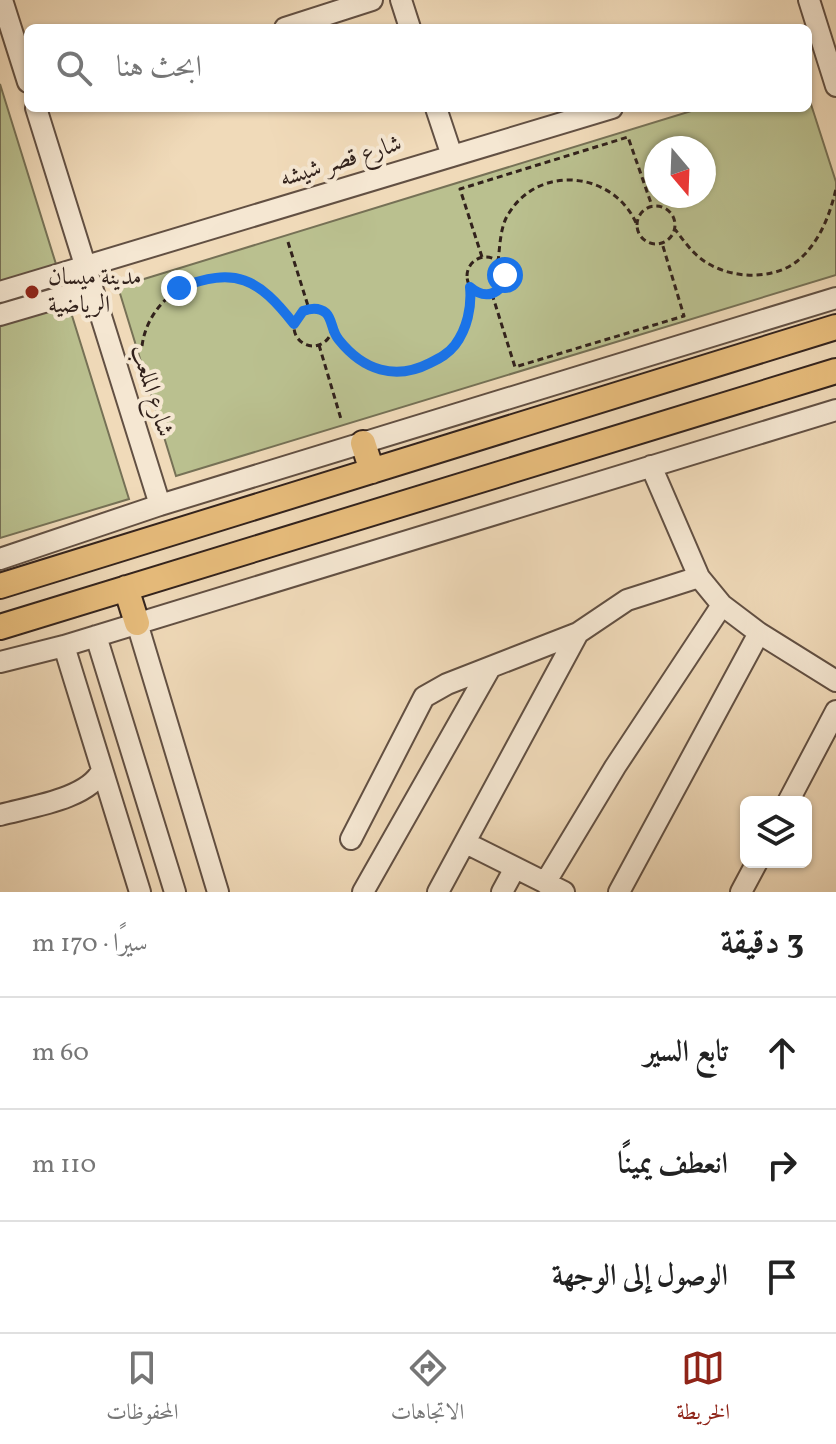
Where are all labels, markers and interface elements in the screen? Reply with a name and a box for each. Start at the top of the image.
search box [24,24,812,112]
icon: search [52,46,96,90]
text: ابحث هنا [116,47,202,89]
street label: شارع قصر شيشه [276,127,407,198]
north arrow [644,136,716,208]
route start [487,257,523,293]
place label: مدينة ميسان الرياضية [48,261,142,323]
route end [161,270,197,306]
marker: مدينة ميسان الرياضية [23,283,41,301]
street label: شارع الملعب [120,341,181,442]
map controls [740,796,812,868]
button: layers [740,796,812,868]
text: 3 دقيقة [720,920,804,967]
text: سيرًا · 170 m [32,926,148,962]
icon: ahead [760,1031,804,1075]
text: تابع السير [644,1032,728,1074]
text: 60 m [32,1035,89,1071]
icon: right [760,1143,804,1187]
text: انعطف يمينًا [617,1144,728,1186]
text: 110 m [32,1147,96,1183]
icon: arrive [760,1255,804,1299]
text: الوصول إلى الوجهة [552,1256,728,1298]
tab: المحفوظات [106,1346,179,1433]
tab: الاتجاهات [391,1346,464,1433]
tab: الخريطة [676,1346,730,1433]

